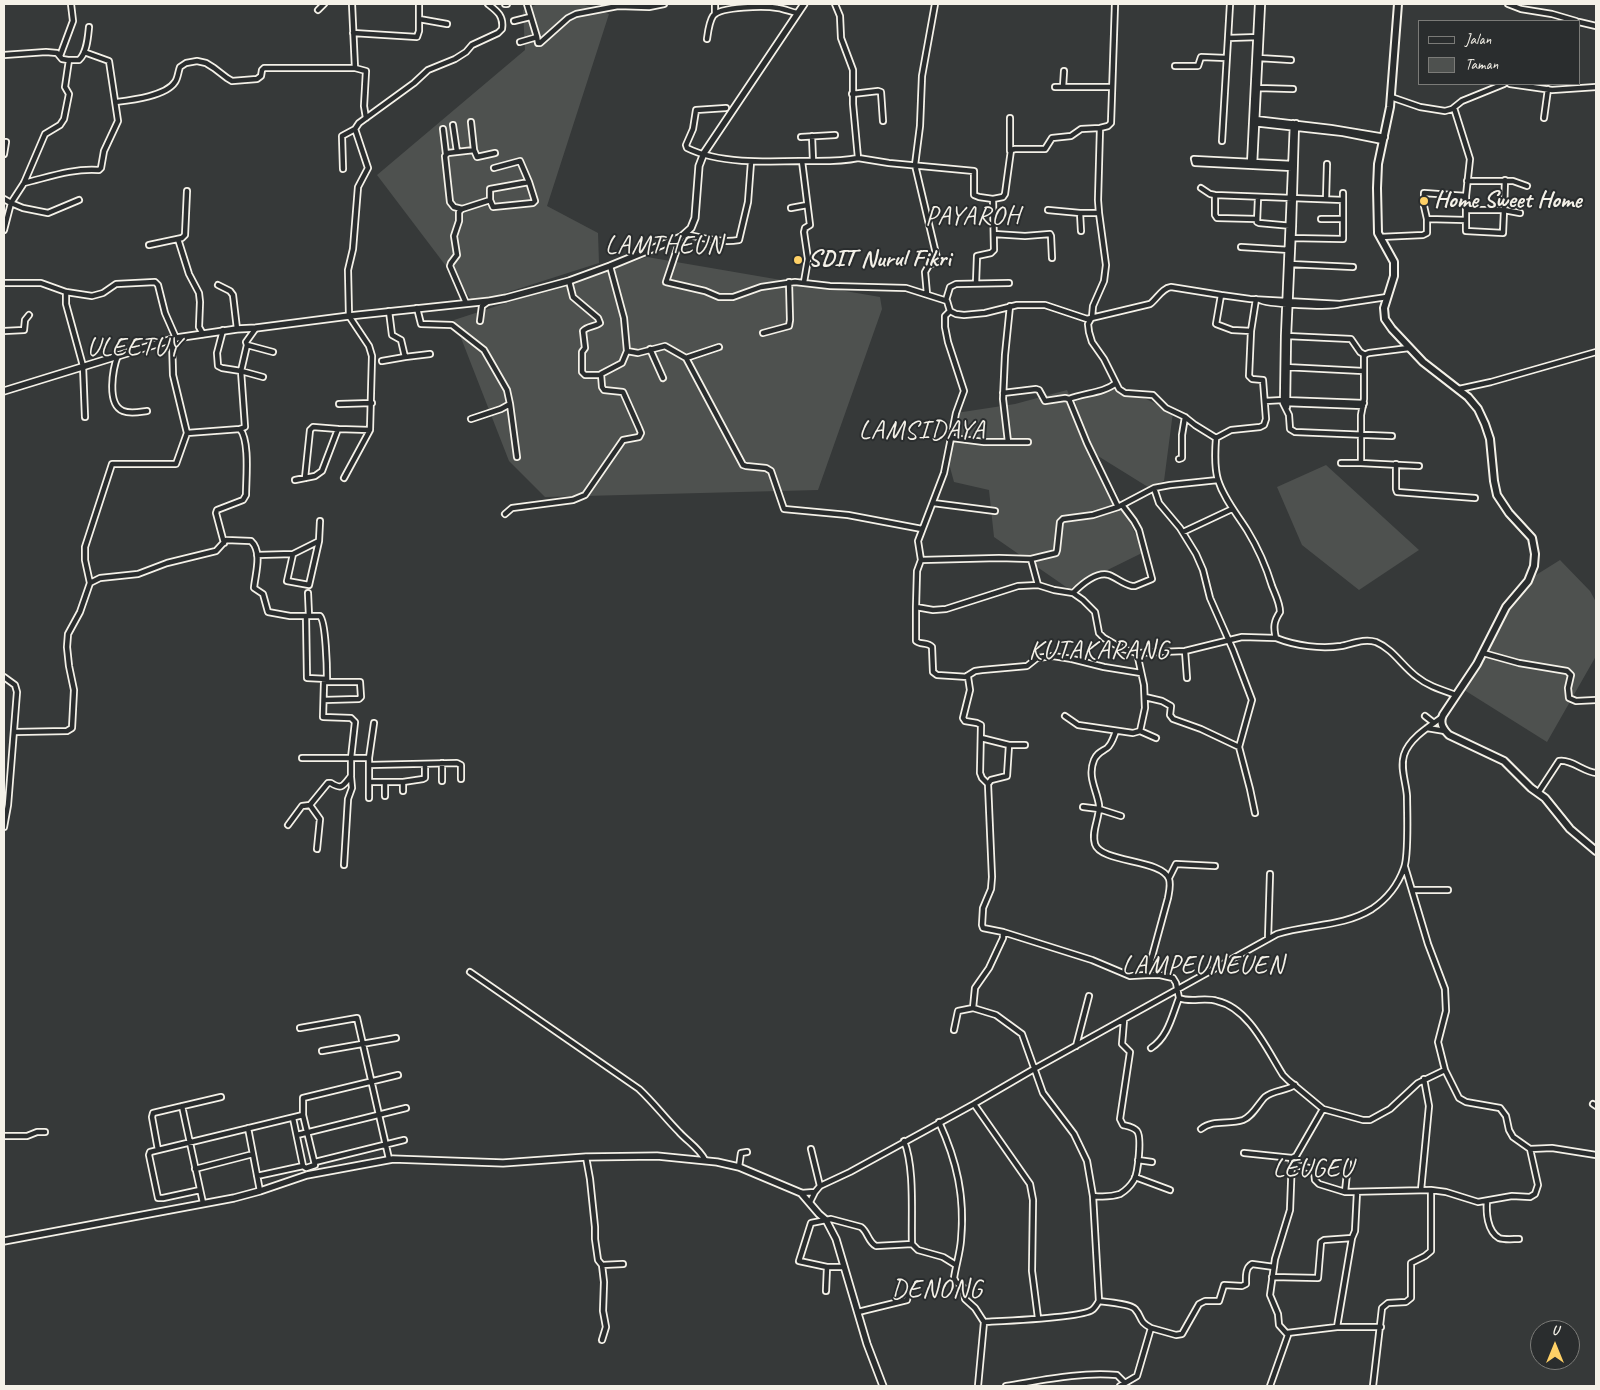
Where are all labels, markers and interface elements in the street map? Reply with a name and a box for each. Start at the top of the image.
legend [1418,20,1580,85]
text: Jalan [1465,30,1491,49]
text: Taman [1465,55,1498,74]
place label: Home Sweet Home [1434,187,1581,215]
marker: Home Sweet Home [1418,195,1430,207]
district label: PAYAROH [925,201,1021,233]
district label: LAMTHEUN [604,230,724,262]
place label: SDIT Nurul Fikri [808,246,951,274]
marker: SDIT Nurul Fikri [792,254,804,266]
district label: ULEETUY [86,332,182,364]
district label: LAMSIDAYA [858,415,986,447]
district label: KUTAKARANG [1028,635,1170,667]
district label: LAMPEUNEUEN [1121,950,1285,982]
district label: LEUGEU [1271,1153,1355,1185]
district label: DENONG [891,1274,983,1306]
north arrow [1530,1320,1580,1370]
text: U [1552,1322,1558,1339]

